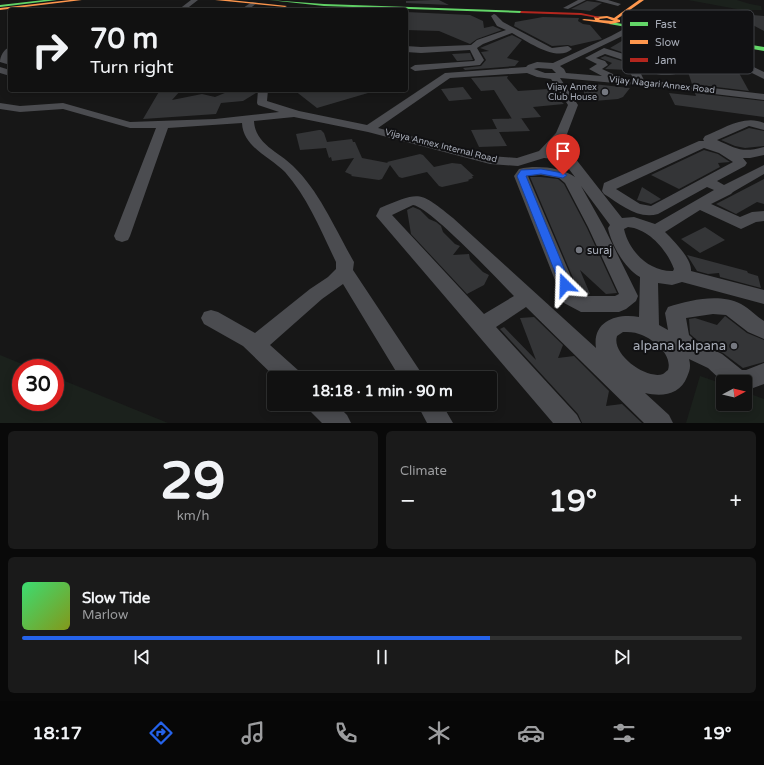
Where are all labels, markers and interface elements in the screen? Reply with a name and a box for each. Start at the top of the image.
legend [622,10,754,74]
text: Fast [655,18,676,31]
text: 70 m [90,22,158,56]
icon: right [24,24,76,76]
text: Slow [655,36,680,49]
text: Jam [655,54,676,67]
text: Turn right [90,56,174,78]
street label: Vijay Nagari Annex Road [609,74,715,96]
place label: Vijay Annex Club House [547,82,597,103]
marker: Vijay Annex Club House [600,87,610,97]
street label: Vijaya Annex Internal Road [384,127,498,165]
pin [546,134,580,175]
icon: arrive [552,140,574,162]
place label: suraj [587,244,612,257]
marker: suraj [574,245,584,255]
position arrow [544,264,586,306]
place label: alpana kalpana [633,338,726,354]
marker: alpana kalpana [729,341,739,351]
speed limit sign: 30 [12,359,64,411]
north arrow [716,375,752,411]
map controls [716,375,752,411]
text: 18:18 · 1 min · 90 m [311,382,453,400]
text: 29 [160,450,226,513]
text: Climate [400,463,447,479]
text: 19° [548,483,597,520]
text: − [400,488,416,514]
text: + [730,488,742,514]
text: km/h [177,508,209,524]
text: Slow Tide [82,589,150,607]
text: Marlow [82,607,128,623]
icon: previous [131,646,153,668]
icon: pause [371,646,393,668]
icon: next [611,646,633,668]
icon: directions [147,719,175,747]
icon: music [239,719,267,747]
icon: phone [332,719,360,747]
icon: climate [425,719,453,747]
icon: car [517,719,545,747]
icon: filters [610,719,638,747]
text: 18:17 [32,722,82,744]
text: 19° [702,722,732,744]

